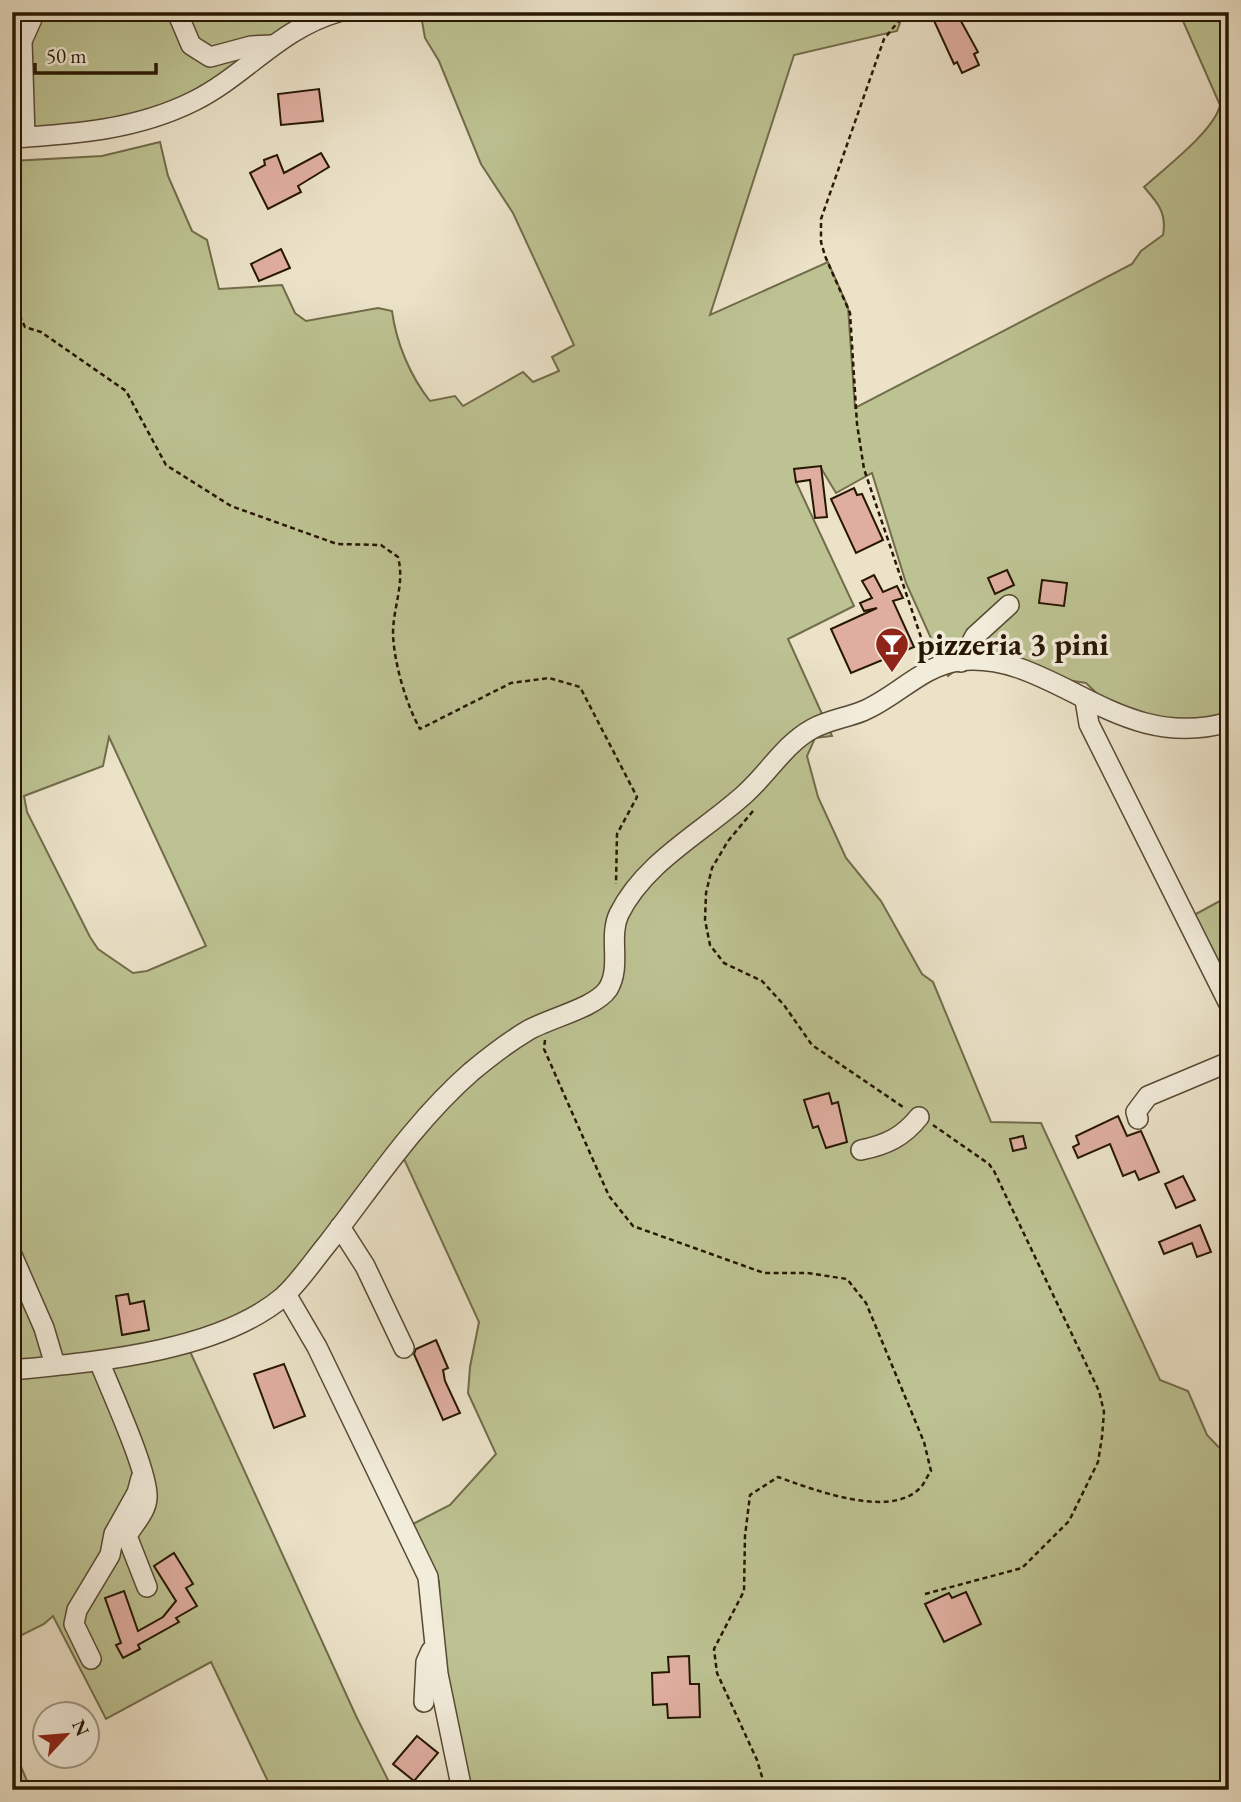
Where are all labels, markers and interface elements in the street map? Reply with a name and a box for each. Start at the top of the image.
scale bar [35,32,156,76]
text: 50 m [46,42,87,69]
place label: pizzeria 3 pini [917,623,1109,665]
bar icon: pizzeria 3 pini [873,625,911,674]
north arrow [32,1700,102,1770]
text: N [66,1715,96,1741]

